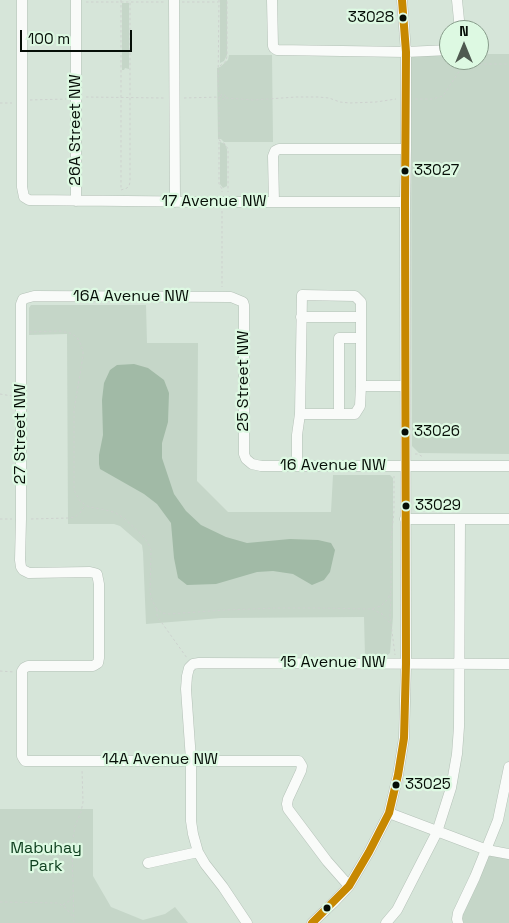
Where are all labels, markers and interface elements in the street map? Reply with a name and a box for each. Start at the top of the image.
place label: 33028 [348,9,394,27]
marker: 33028 [398,13,408,23]
scale bar [22,20,135,52]
north arrow [439,20,489,70]
text: N [459,22,469,40]
text: 100 m [28,29,70,48]
street label: 26A Street NW [66,74,86,186]
place label: 33027 [414,162,459,180]
marker: 33027 [400,166,410,176]
street label: 17 Avenue NW [161,192,267,212]
street label: 16A Avenue NW [73,287,189,307]
street label: 25 Street NW [234,331,254,431]
street label: 27 Street NW [11,384,31,484]
place label: 33026 [414,423,460,441]
marker: 33026 [400,427,410,437]
street label: 16 Avenue NW [280,456,386,476]
place label: 33029 [415,497,461,515]
marker: 33029 [401,501,411,511]
street label: 15 Avenue NW [280,653,386,673]
street label: 14A Avenue NW [102,750,218,770]
place label: 33025 [405,776,451,794]
marker: 33025 [391,780,401,790]
park label: Mabuhay Park [10,839,82,877]
unlabelled marker [322,903,332,913]

